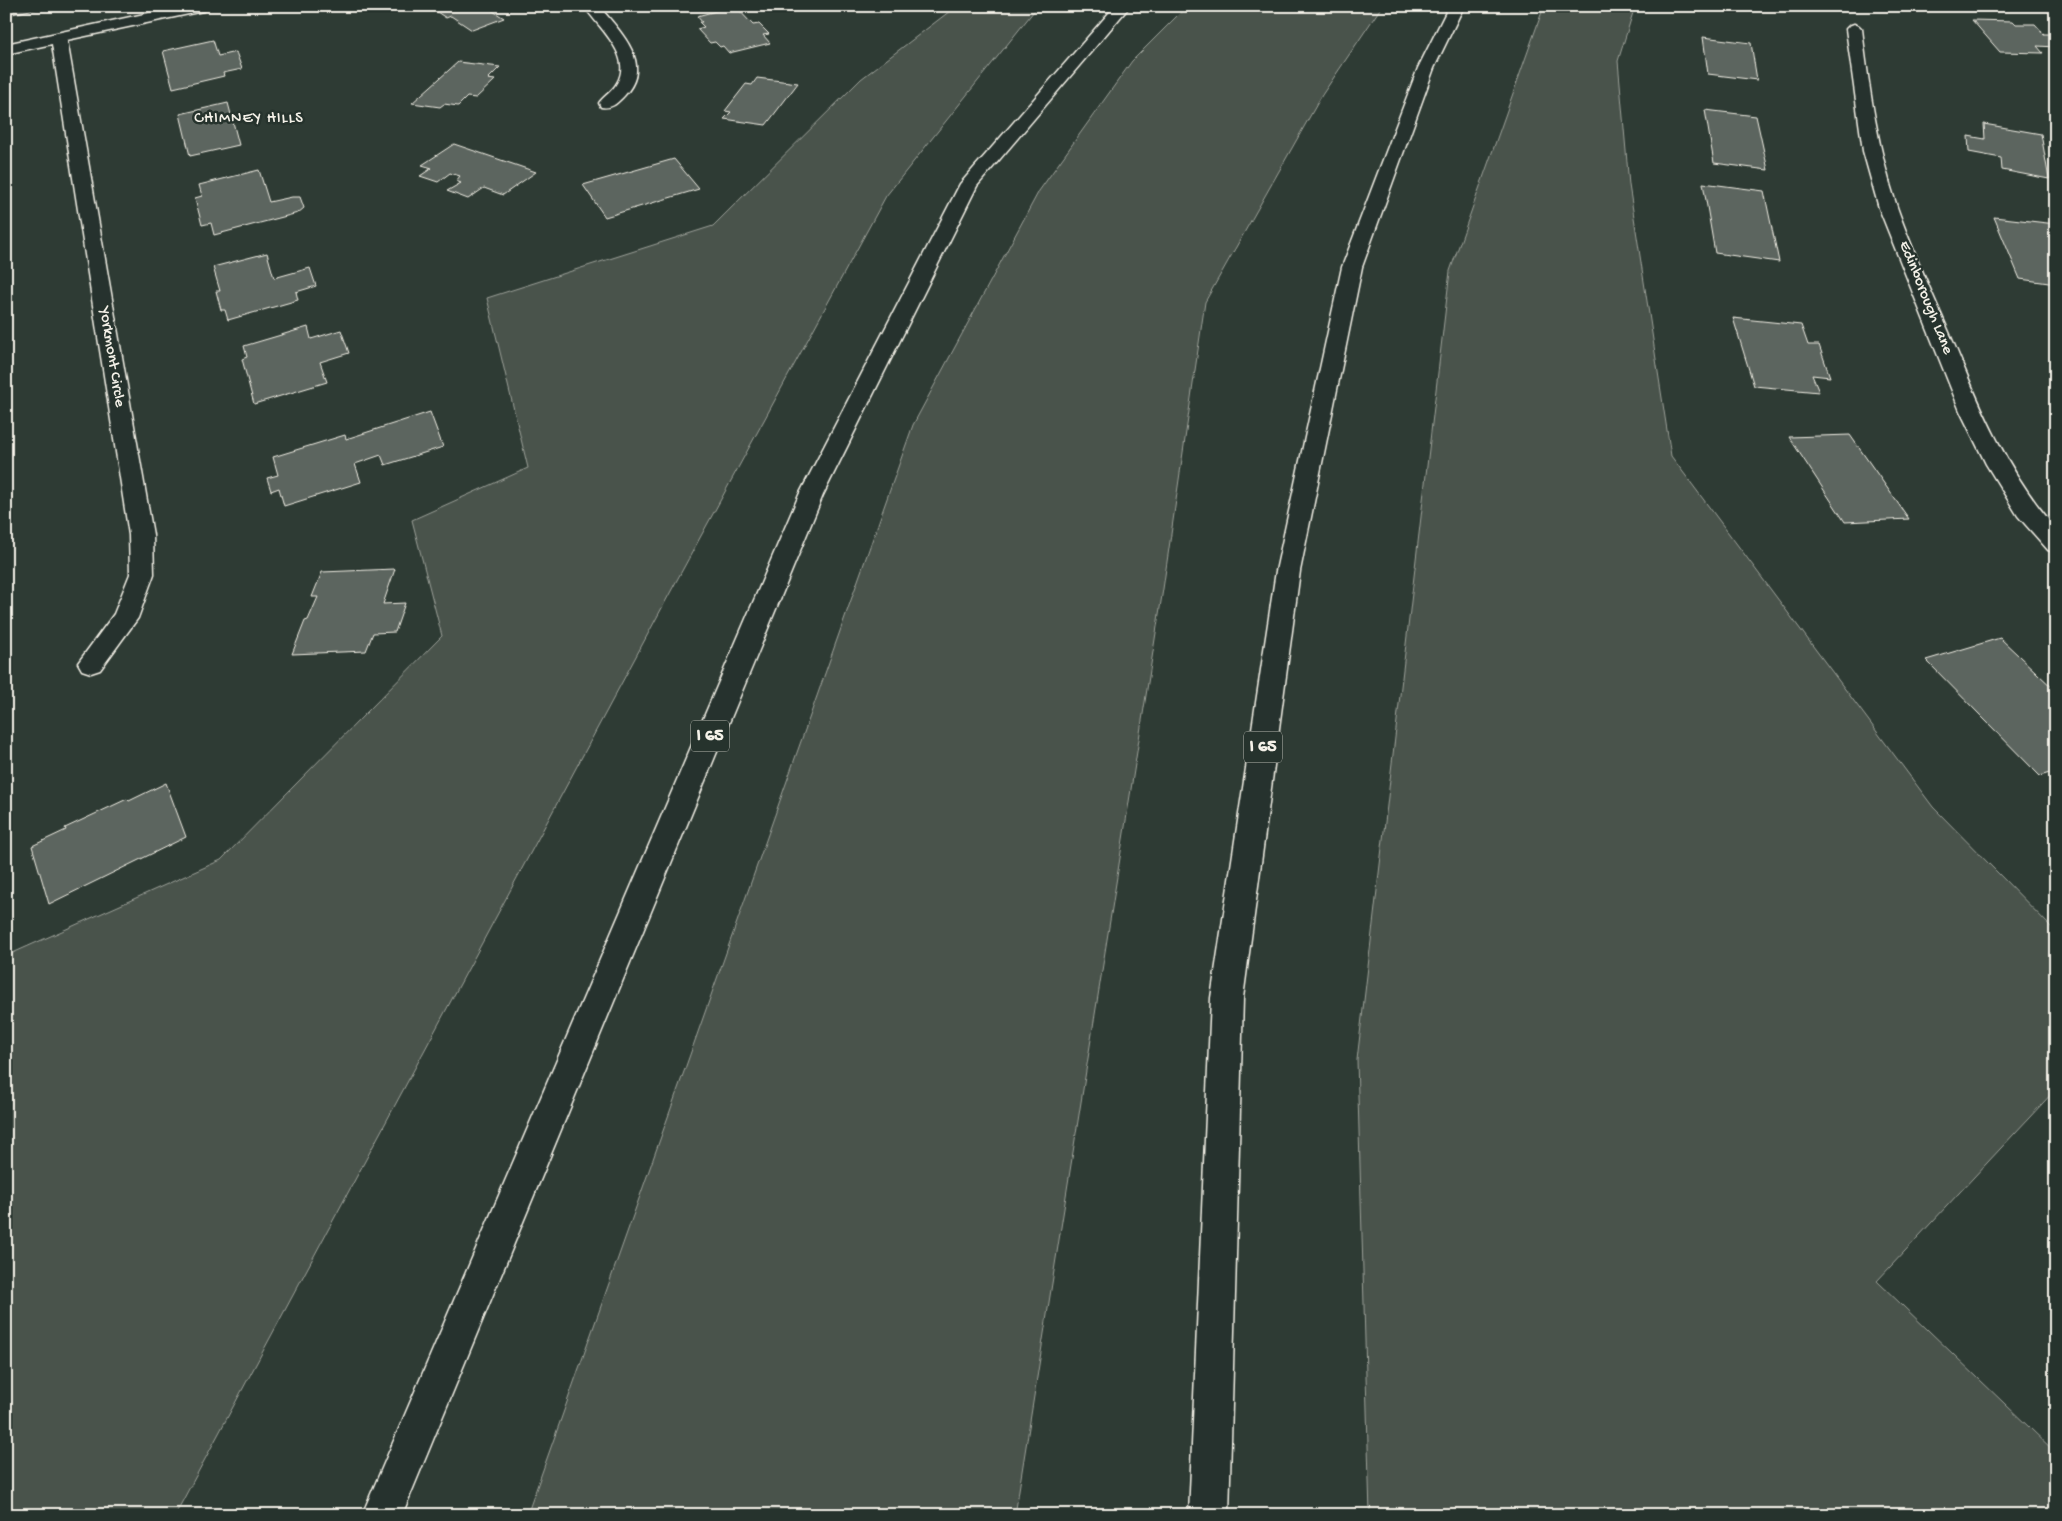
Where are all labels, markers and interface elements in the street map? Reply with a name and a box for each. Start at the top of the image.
district label: CHIMNEY HILLS [194,110,304,129]
street label: Edinborough Lane [1894,238,1957,358]
street label: Yorkmont Circle [93,304,128,409]
road number: I 65 [691,720,729,751]
road number: I 65 [1244,732,1282,762]

